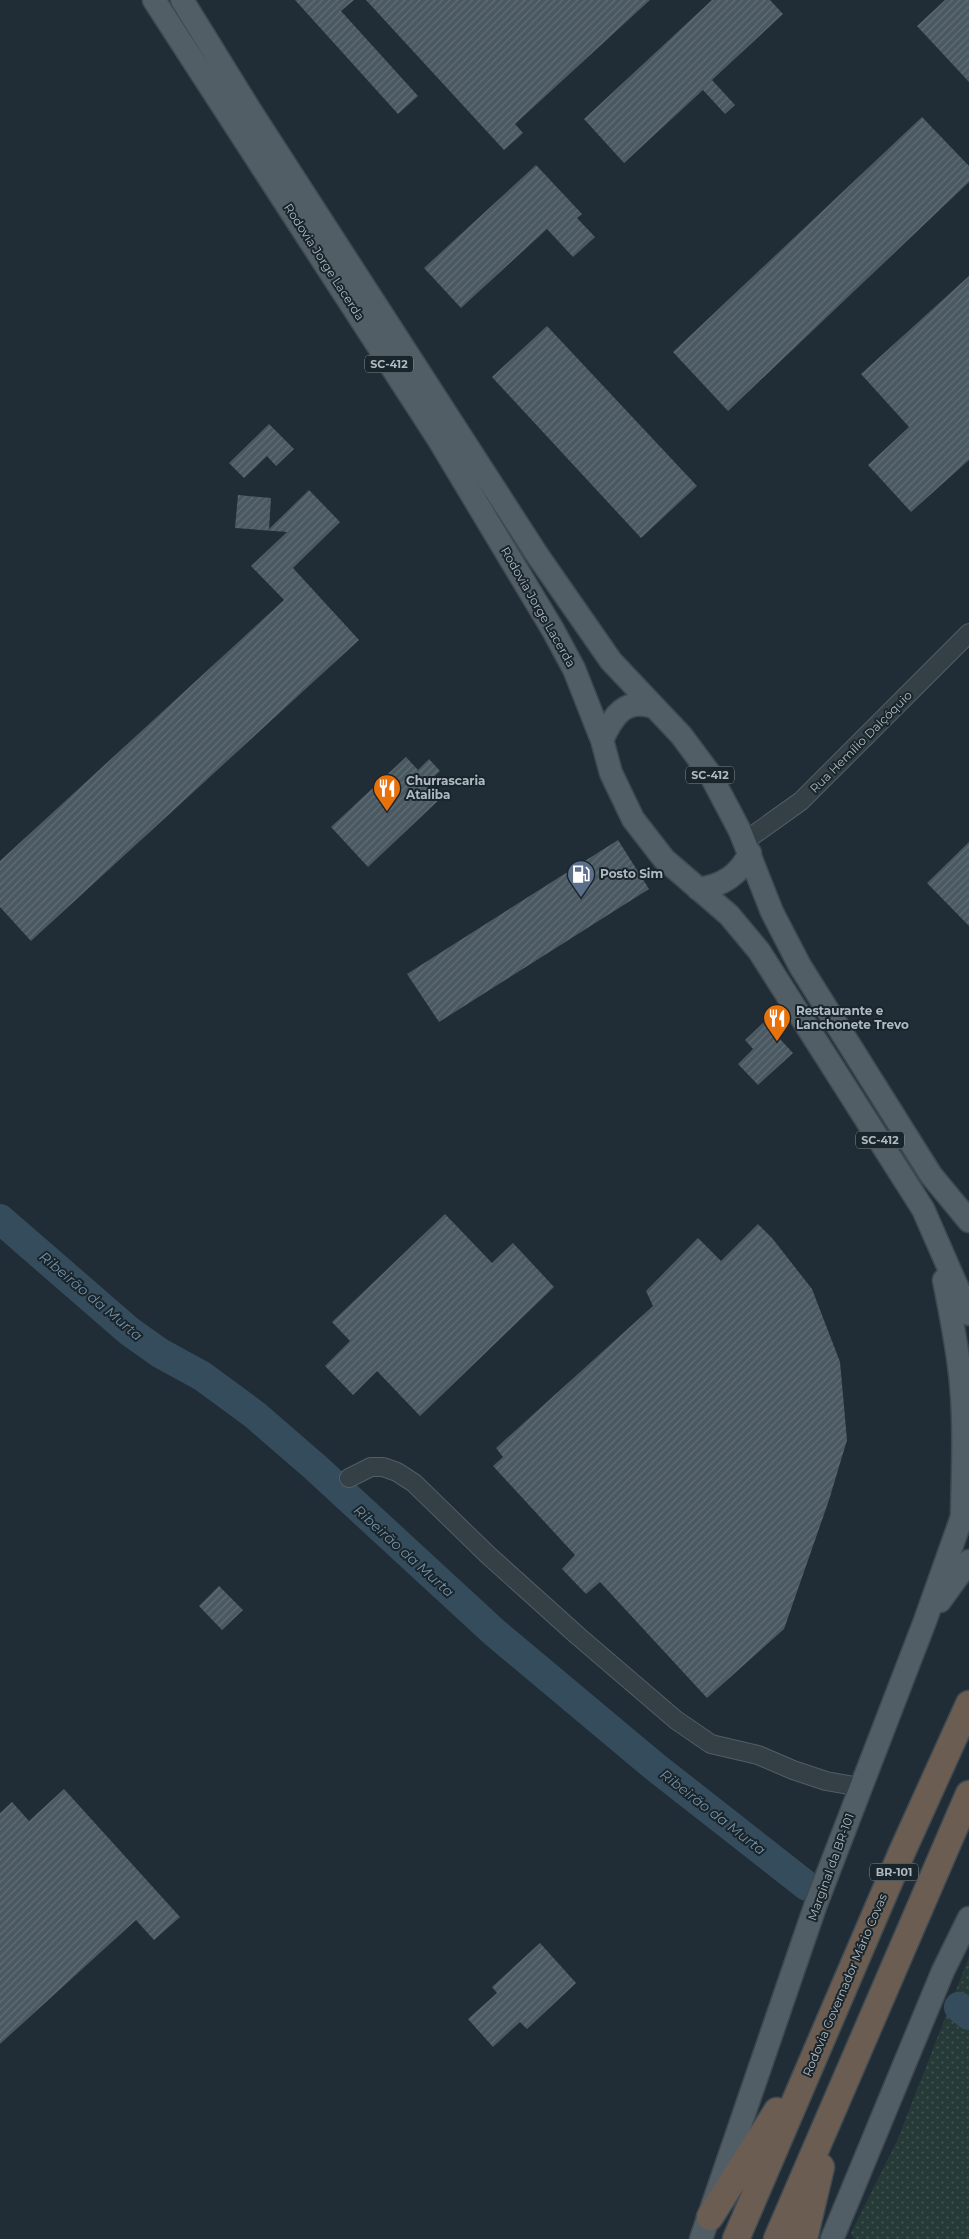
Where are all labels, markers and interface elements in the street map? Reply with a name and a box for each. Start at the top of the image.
street label: Rodovia Jorge Lacerda [281,200,368,323]
road number: SC-412 [365,356,413,372]
street label: Rodovia Jorge Lacerda [498,544,579,670]
street label: Rua Hemílio Dalçóquio [806,687,915,796]
road number: SC-412 [686,766,734,784]
restaurant icon: Churrascaria Ataliba [372,773,402,812]
place label: Churrascaria Ataliba [405,773,485,802]
fuel station icon: Posto Sim [566,859,596,898]
place label: Posto Sim [600,866,663,881]
restaurant icon: Restaurante e Lanchonete Trevo [762,1003,792,1042]
place label: Restaurante e Lanchonete Trevo [796,1003,909,1032]
road number: SC-412 [856,1132,904,1148]
water label: Ribeirão da Murta [36,1248,146,1344]
water label: Ribeirão da Murta [350,1501,458,1601]
water label: Ribeirão da Murta [657,1765,769,1859]
street label: Marginal da BR-101 [804,1811,857,1923]
road number: BR-101 [870,1864,918,1880]
street label: Rodovia Governador Mário Covas [799,1891,890,2079]

